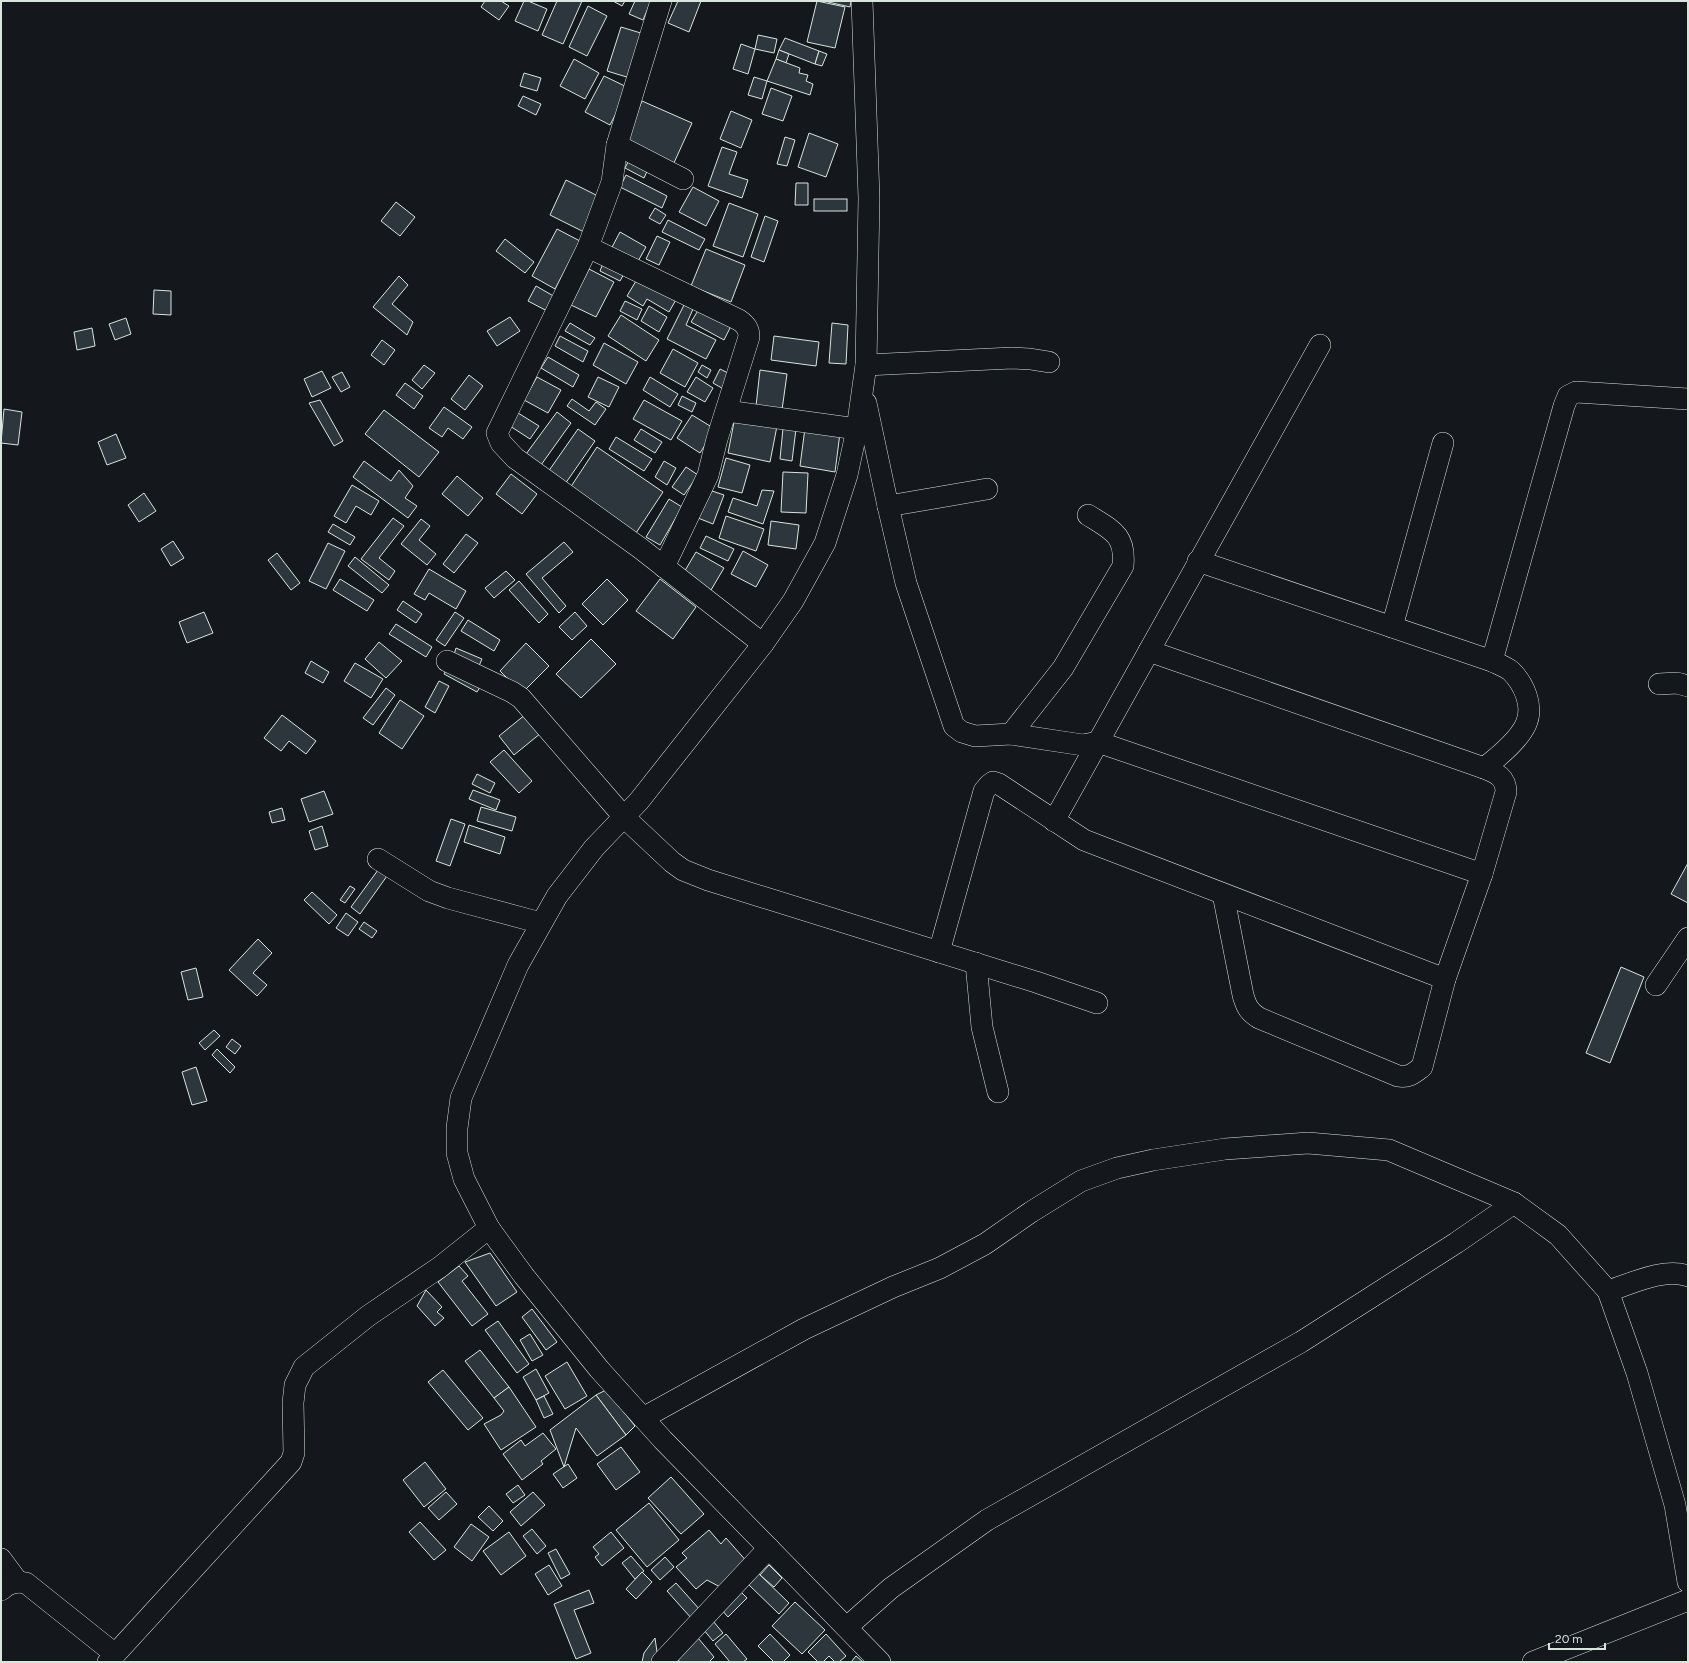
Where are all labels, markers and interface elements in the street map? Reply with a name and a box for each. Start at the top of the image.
scale bar [1549,1625,1605,1651]
text: 20 m [1555,1632,1583,1646]

